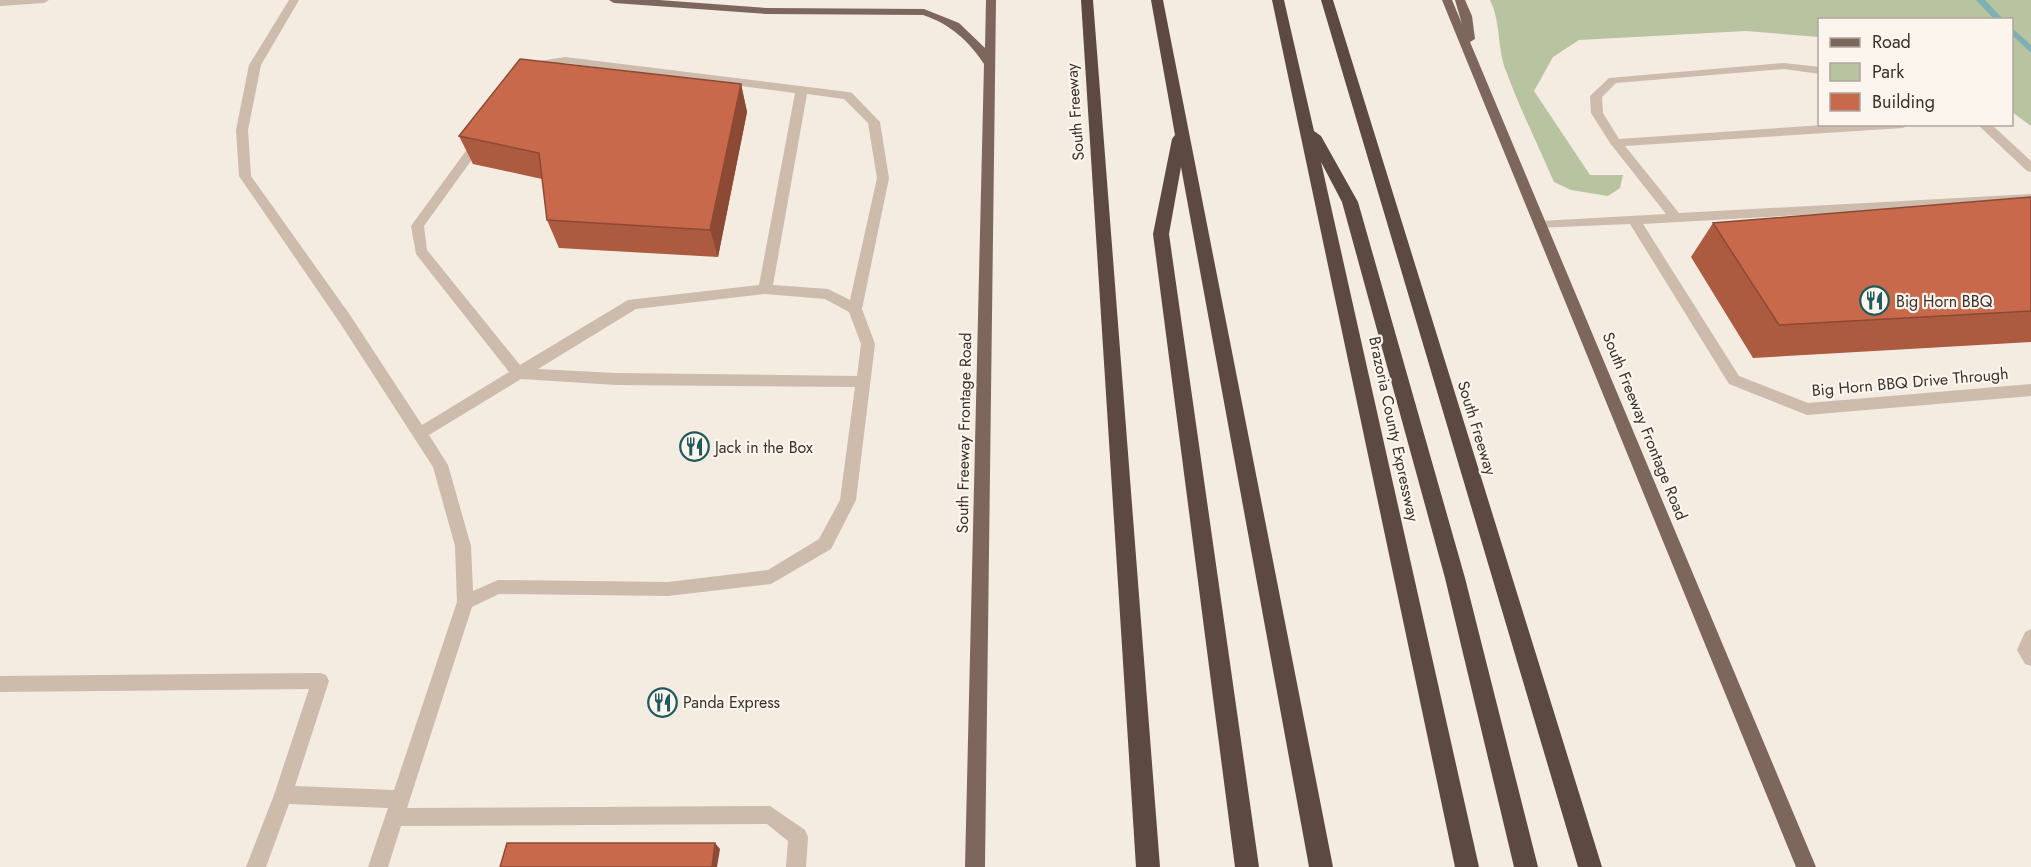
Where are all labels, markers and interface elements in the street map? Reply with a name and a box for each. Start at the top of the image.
legend [1818,18,2013,126]
text: Road [1872,29,1911,55]
text: Park [1872,59,1904,85]
street label: South Freeway [1060,62,1090,162]
text: Building [1872,89,1935,115]
restaurant icon: Big Horn BBQ [1859,285,1891,317]
place label: Big Horn BBQ [1896,290,1993,313]
street label: South Freeway Frontage Road [1597,329,1693,523]
street label: South Freeway Frontage Road [951,332,977,534]
street label: Brazoria County Expressway [1363,334,1425,525]
street label: Big Horn BBQ Drive Through [1811,362,2009,402]
street label: South Freeway [1452,378,1503,479]
restaurant icon: Jack in the Box [678,431,710,463]
place label: Jack in the Box [713,436,813,459]
restaurant icon: Panda Express [646,686,678,718]
place label: Panda Express [683,691,780,714]

